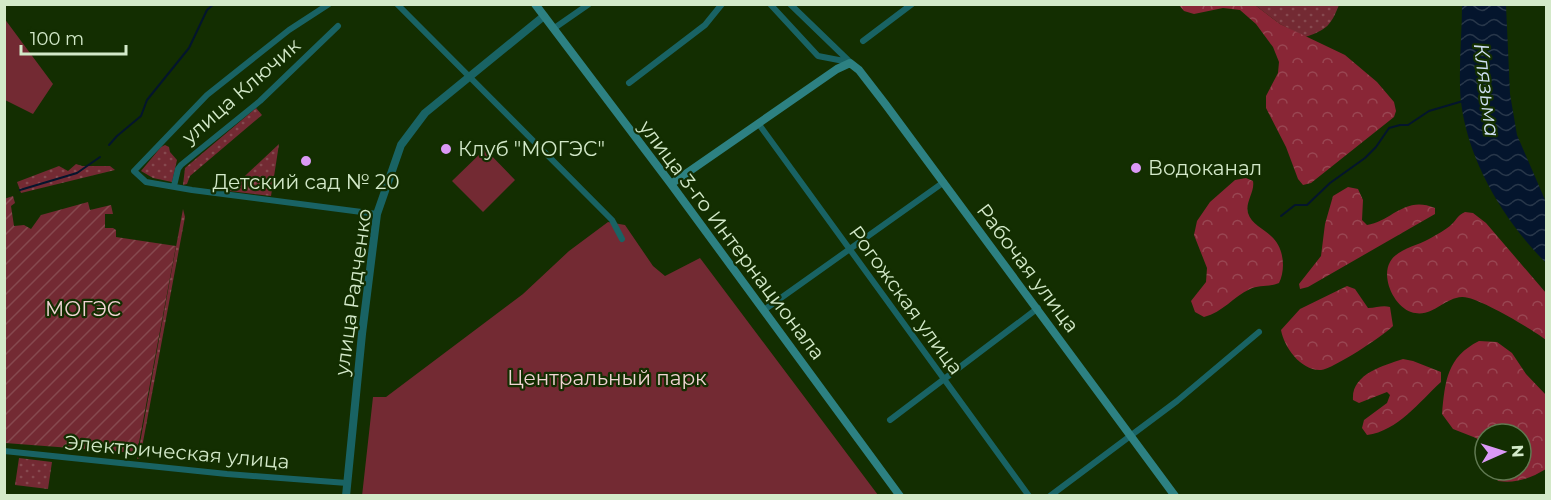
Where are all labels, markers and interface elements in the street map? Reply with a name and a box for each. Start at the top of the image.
scale bar [21,18,126,56]
text: 100 m [30,28,84,50]
street label: улица Ключик [176,33,305,150]
water label: Клязьма [1469,42,1505,138]
street label: улица 3-го Интернационала [634,115,830,364]
place label: Клуб "МОГЭС" [458,137,605,161]
marker: Клуб "МОГЭС" [439,142,453,156]
marker: Детский сад № 20 [299,154,313,168]
place label: Водоканал [1148,156,1262,180]
marker: Водоканал [1129,161,1143,175]
place label: Детский сад № 20 [212,170,400,194]
street label: Рабочая улица [972,199,1084,337]
street label: улица Радченко [329,207,377,378]
street label: Рогожская улица [844,221,968,379]
park label: МОГЭС [45,297,121,321]
park label: Центральный парк [507,366,707,390]
north arrow [1473,422,1533,482]
street label: Электрическая улица [64,430,290,474]
text: N [1508,444,1527,458]

